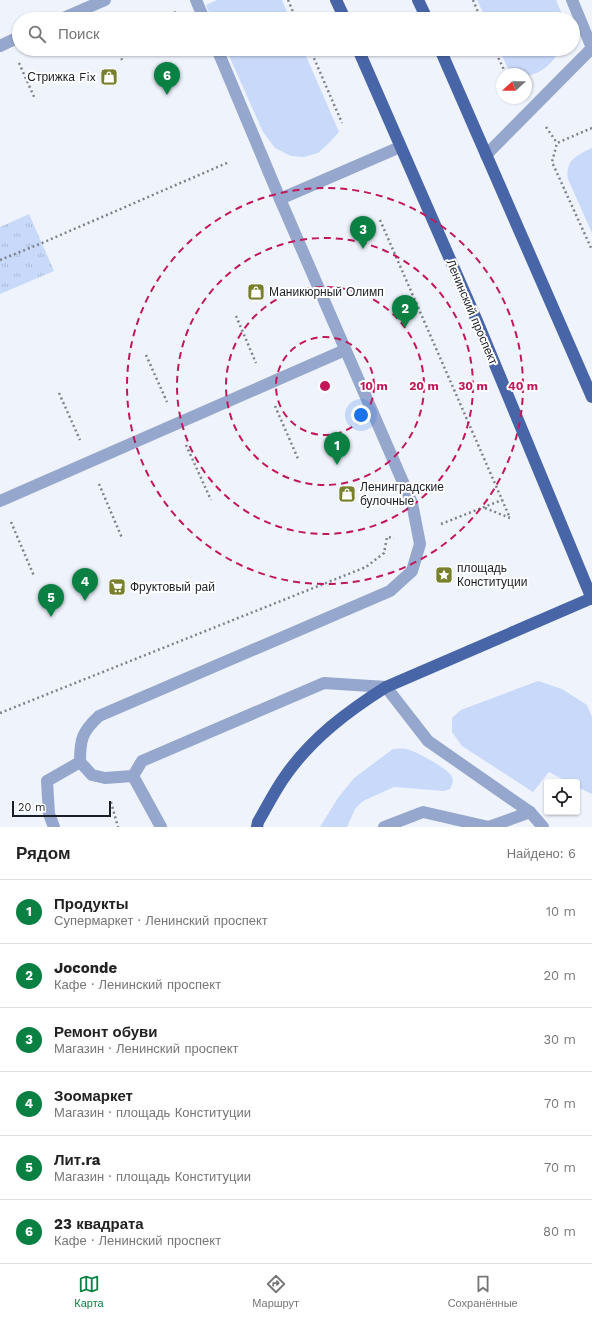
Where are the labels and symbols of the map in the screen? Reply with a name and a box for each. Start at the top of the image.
pin: 6 [154,62,180,95]
shop icon: Стрижка Fix [99,67,119,87]
north arrow [496,68,532,104]
place label: Стрижка Fix [27,70,96,84]
pin: 3 [350,216,376,249]
street label: Ленинский проспект [443,257,501,367]
shop icon: Маникюрный Олимп [246,282,266,302]
place label: Маникюрный Олимп [269,285,384,299]
pin: 2 [392,295,418,328]
centre of rings [318,379,332,393]
text: 10 m [360,379,388,393]
text: 20 m [409,379,439,393]
text: 30 m [458,379,488,393]
text: 40 m [508,379,538,393]
your location [351,405,371,425]
pin: 1 [324,432,350,465]
place label: Ленинградские булочные [360,480,444,508]
shop icon: Ленинградские булочные [337,484,357,504]
place label: площадь Конституции [457,561,527,589]
place icon: площадь Конституции [434,565,454,585]
pin: 4 [72,568,98,601]
supermarket icon: Фруктовый рай [107,577,127,597]
place label: Фруктовый рай [130,580,215,594]
pin: 5 [38,584,64,617]
scale bar [12,799,111,818]

